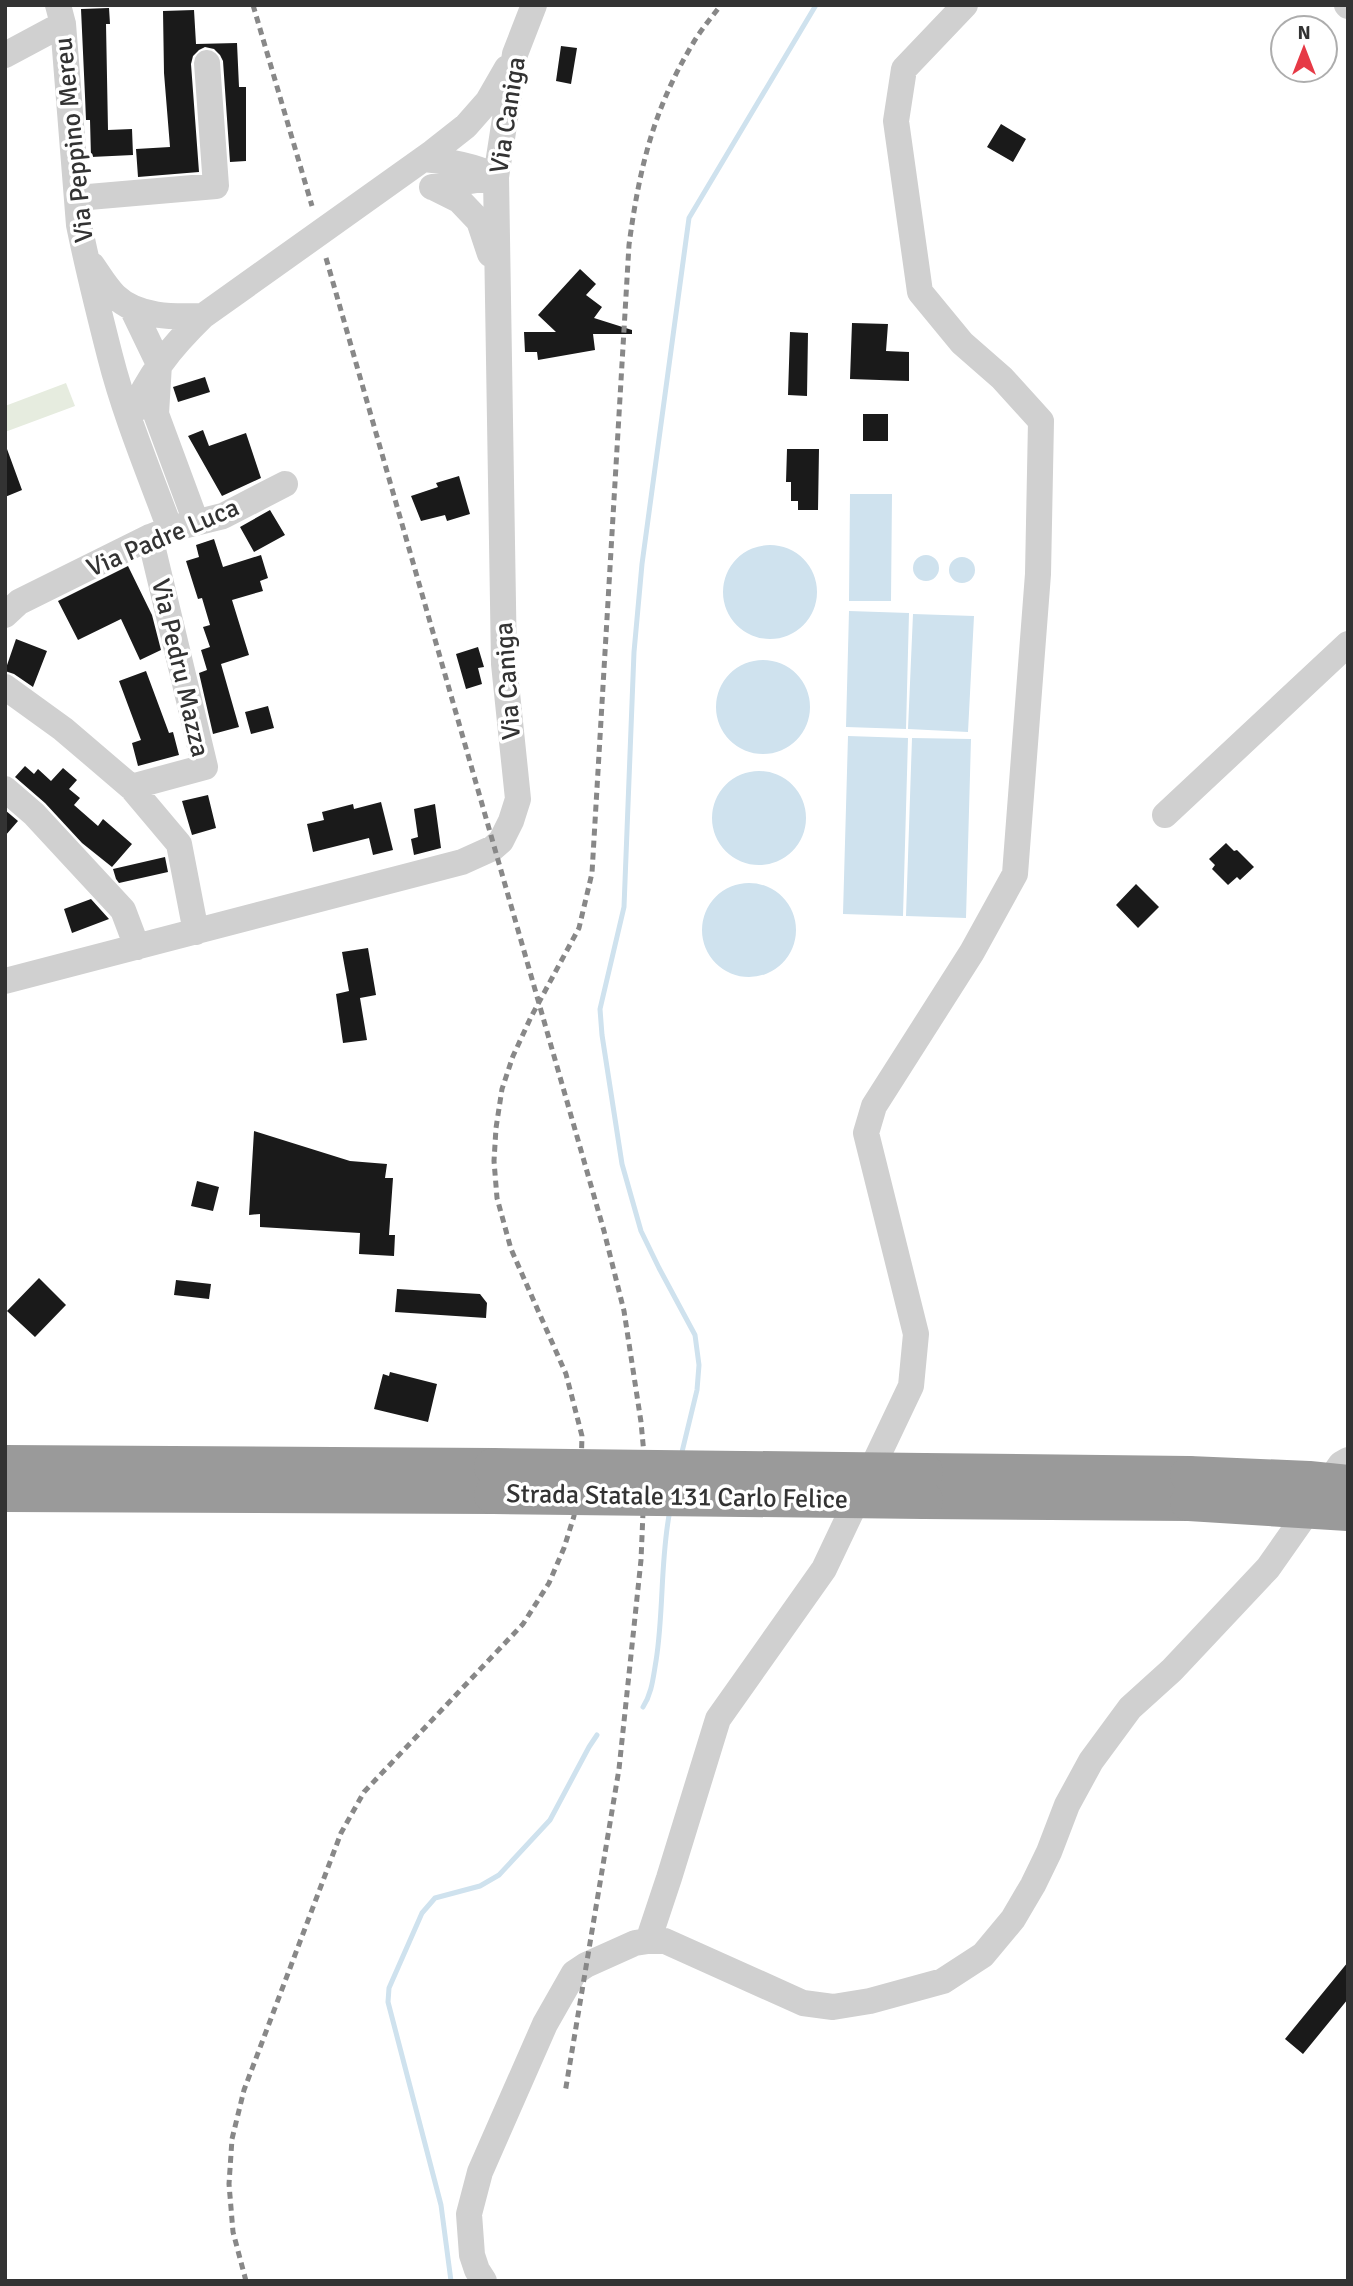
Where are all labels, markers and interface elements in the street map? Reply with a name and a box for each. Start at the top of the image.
north arrow [1269,14,1339,84]
text: N [1297,21,1311,45]
street label: Via Peppino Mereu [47,36,101,244]
street label: Via Caniga [483,54,533,176]
street label: Via Padre Luca [82,492,244,584]
street label: Via Pedru Mazza [144,576,216,760]
street label: Via Caniga [488,621,528,741]
street label: Strada Statale 131 Carlo Felice [506,1478,848,1516]

